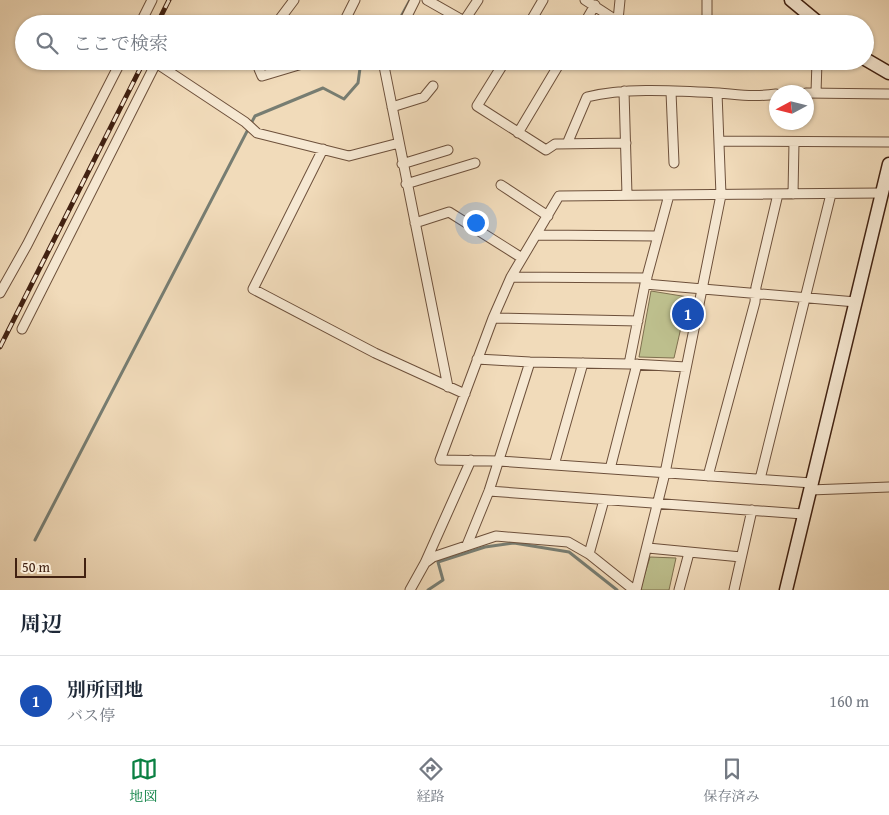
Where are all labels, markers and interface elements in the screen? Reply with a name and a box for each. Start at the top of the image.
search box [15,15,874,70]
icon: search [33,29,61,57]
text: ここで検索 [73,29,168,57]
north arrow [769,85,814,130]
your location [463,210,489,236]
pin: 1 [672,295,704,333]
scale bar [15,555,86,578]
text: 50 m [22,557,50,577]
text: 周辺 [20,608,62,639]
text: 別所団地 [67,675,143,703]
text: 1 [32,689,40,713]
text: 160 m [829,689,869,713]
text: バス停 [67,703,115,727]
tab: 地図 [130,755,158,806]
tab: 経路 [417,755,445,806]
tab: 保存済み [704,755,760,806]

